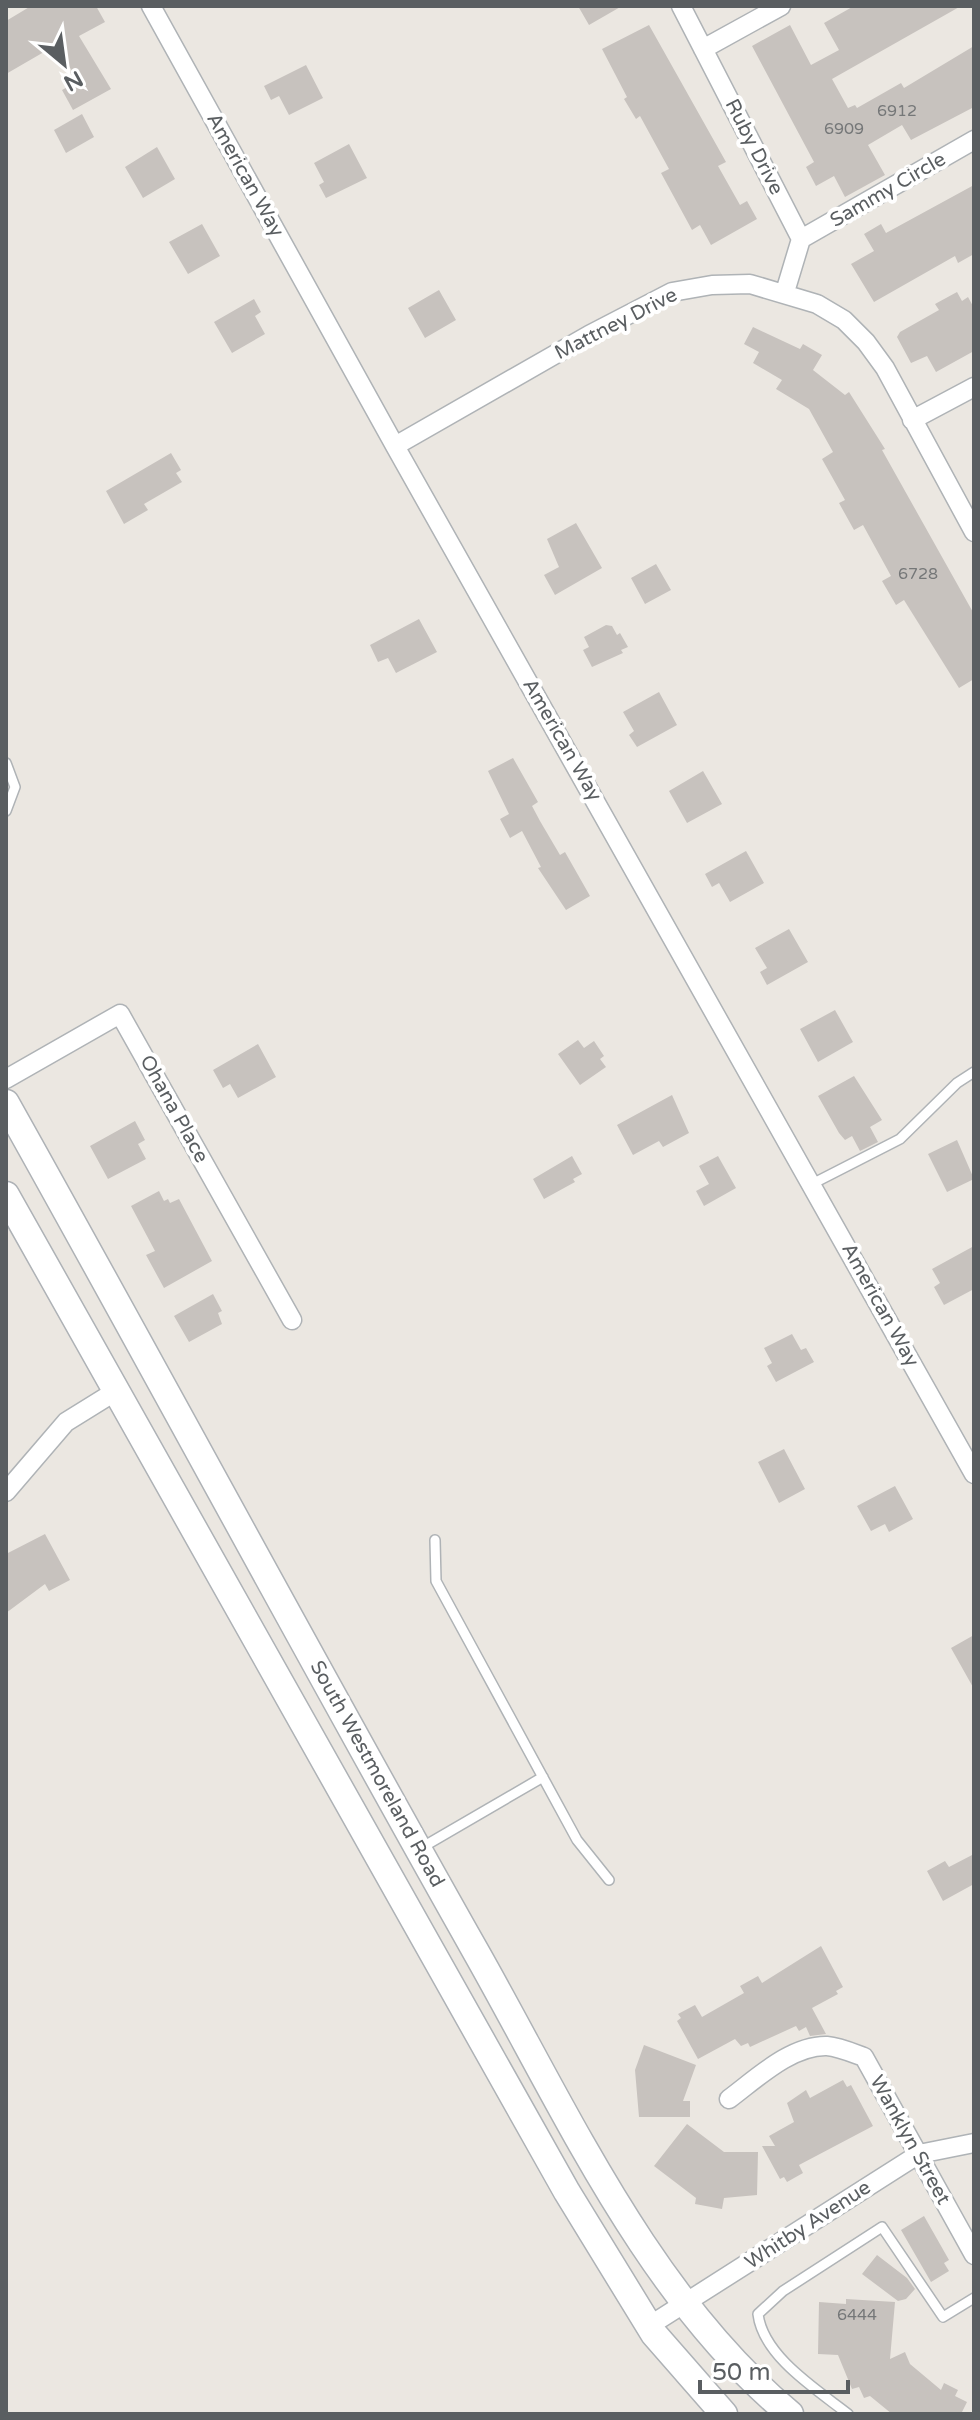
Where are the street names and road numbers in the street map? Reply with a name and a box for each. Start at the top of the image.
street label: Ruby Drive [720,95,788,199]
street label: American Way [201,109,289,241]
street label: Sammy Circle [826,147,950,233]
street label: Mattney Drive [551,283,681,365]
street label: American Way [517,674,607,806]
street label: Ohana Place [135,1051,213,1167]
street label: American Way [836,1239,924,1371]
street label: South Westmoreland Road [305,1657,449,1891]
street label: Wanklyn Street [865,2071,956,2209]
street label: Whitby Avenue [741,2175,875,2275]

